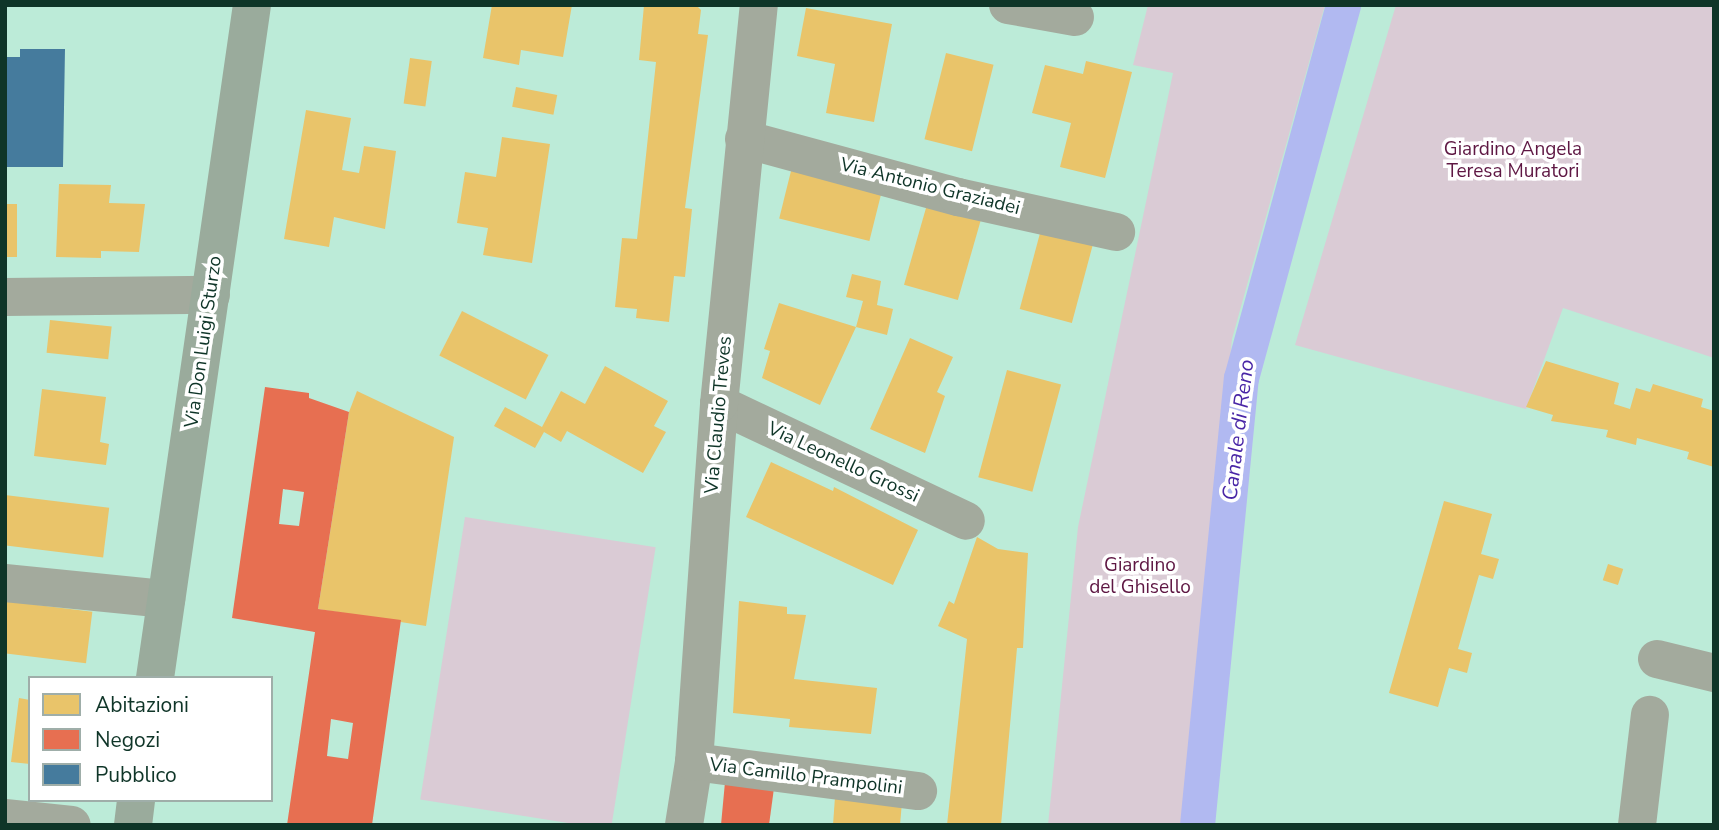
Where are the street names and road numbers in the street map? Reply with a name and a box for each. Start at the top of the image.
street label: Via Antonio Graziadei [838,154,1022,220]
street label: Via Don Luigi Sturzo [181,255,227,429]
street label: Via Claudio Treves [701,335,737,495]
street label: Via Leonello Grossi [764,418,922,508]
street label: Via Camillo Prampolini [708,754,904,800]

